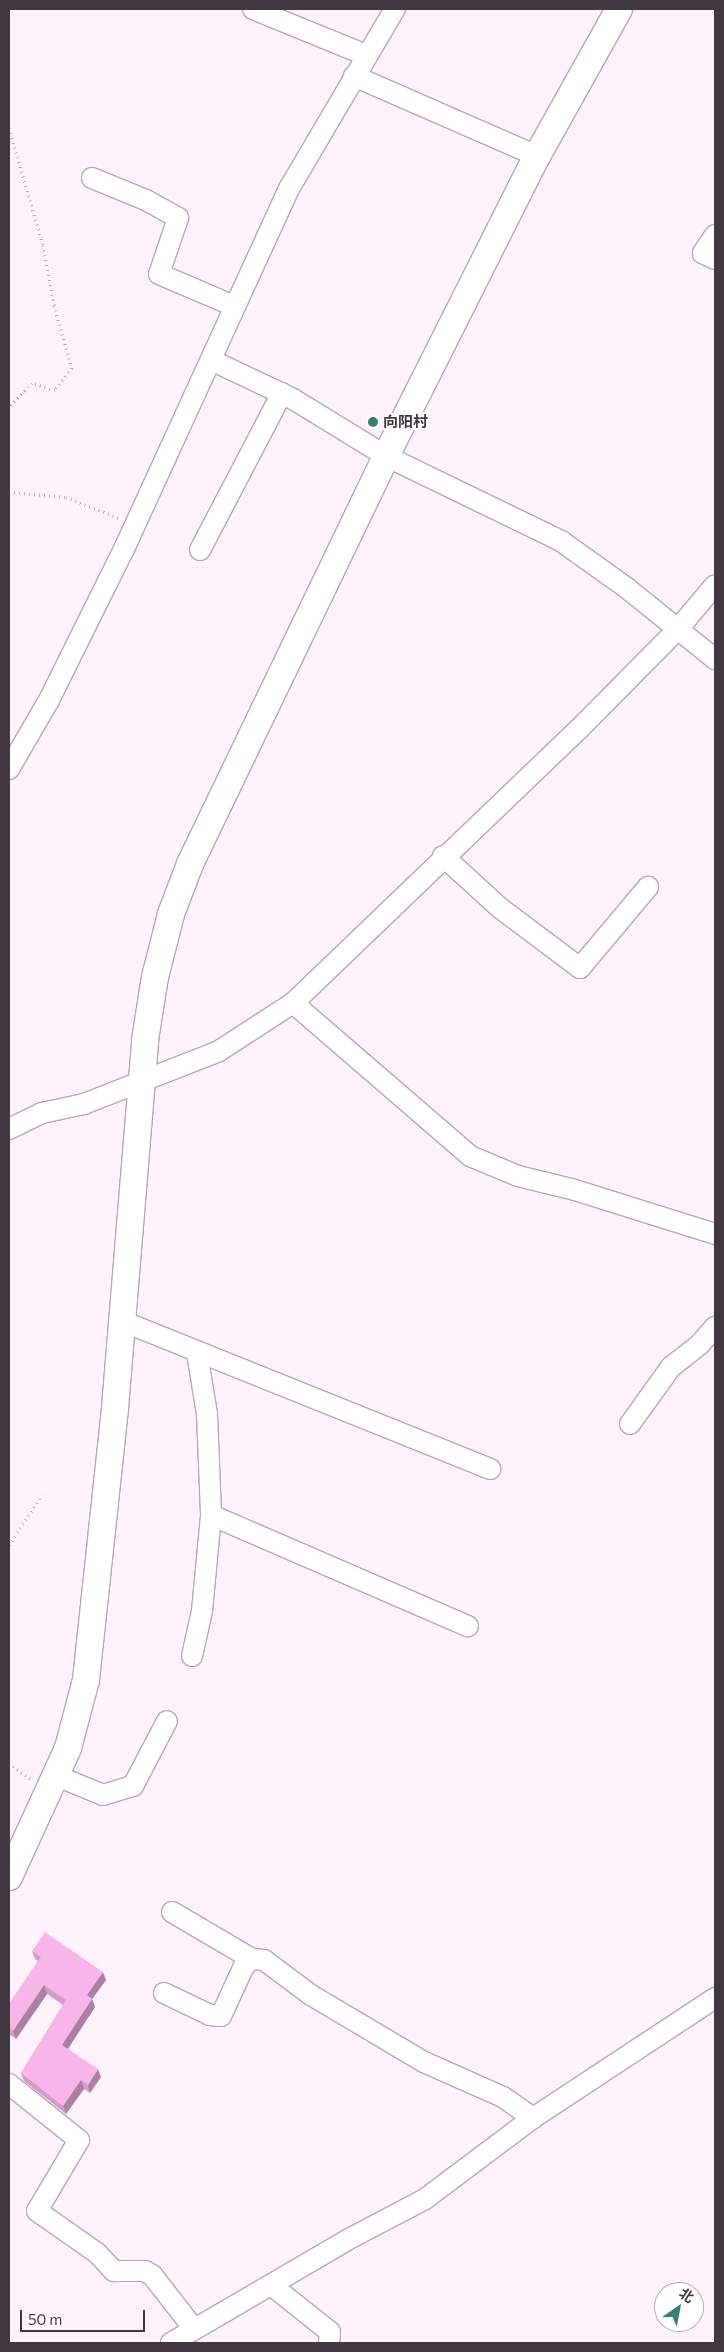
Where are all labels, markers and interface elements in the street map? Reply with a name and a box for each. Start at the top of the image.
place label: 向阳村 [383,413,428,431]
marker: 向阳村 [367,416,379,428]
north arrow [654,2282,704,2332]
text: 北 [676,2284,697,2306]
scale bar [22,2300,148,2332]
text: 50 m [28,2310,62,2328]

